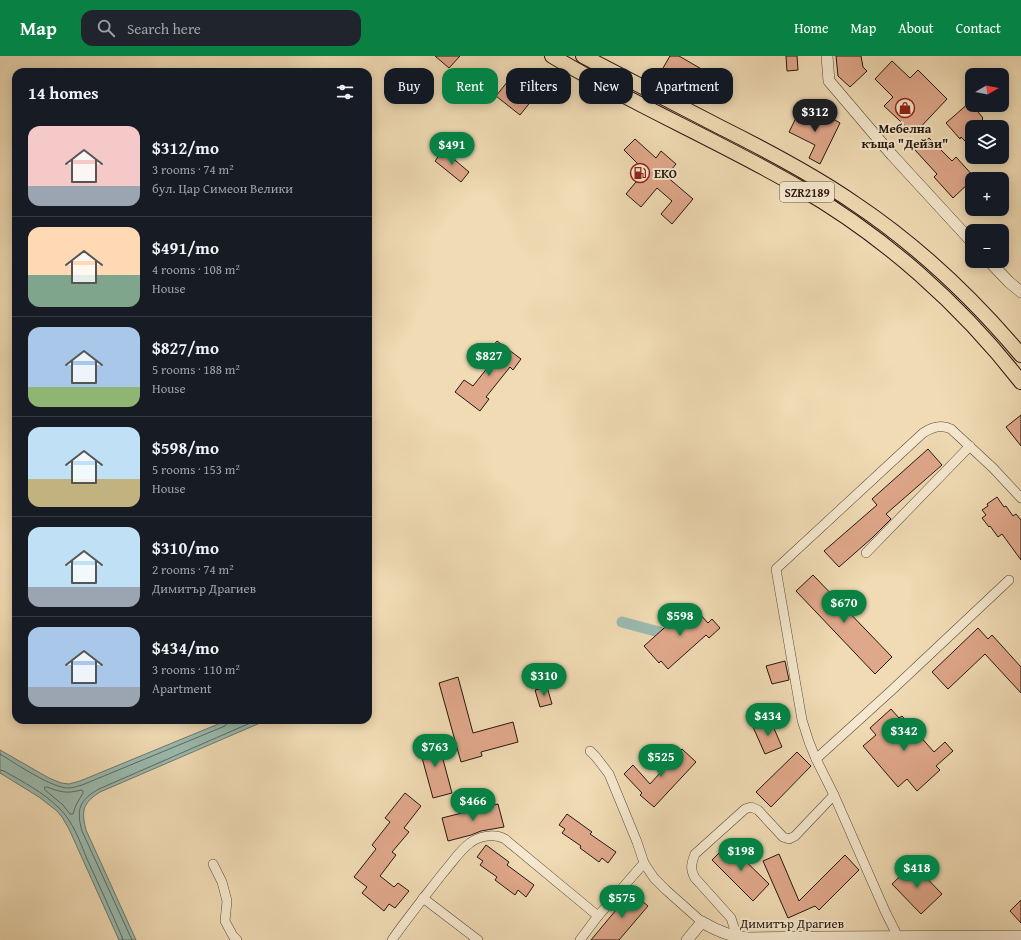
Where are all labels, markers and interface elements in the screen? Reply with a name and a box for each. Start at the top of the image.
search box [81,10,361,46]
text: Map [20,14,57,42]
icon: search [95,17,117,39]
text: Search here [127,18,201,39]
text: Home [794,18,829,38]
text: Map [851,18,876,38]
text: About [898,18,934,38]
text: Contact [956,18,1001,38]
chip: Buy [384,68,434,104]
chip: Rent [442,68,498,104]
chip: Filters [506,68,571,104]
chip: New [579,68,633,104]
chip: Apartment [641,68,733,104]
north arrow [965,68,1009,112]
map controls [965,68,1009,268]
text: 14 homes [28,80,99,105]
icon: filters [334,81,356,103]
shop icon: Мебелна къща "Дейзи" [894,97,916,119]
pin: $312 [791,99,839,133]
text: $312 [802,102,828,121]
place label: Мебелна къща "Дейзи" [862,119,948,153]
button: layers [965,120,1009,164]
pin: $491 [428,132,476,166]
text: $312/mo [152,135,219,160]
text: $491 [439,135,465,154]
icon: home [60,142,108,190]
text: 3 rooms · 74 m² [152,160,234,179]
fuel station icon: EKO [629,162,651,184]
place label: EKO [654,164,677,183]
button: + [965,172,1009,216]
text: бул. Цар Симеон Велики [152,179,293,198]
road number: SZR2189 [780,182,834,202]
button: − [965,224,1009,268]
text: $491/mo [152,235,219,260]
icon: home [60,243,108,291]
text: 4 rooms · 108 m² [152,260,240,279]
text: House [152,279,186,298]
text: $827/mo [152,335,219,360]
icon: home [60,343,108,391]
pin: $827 [465,343,513,377]
text: $827 [476,346,502,365]
text: 5 rooms · 188 m² [152,360,240,379]
text: House [152,379,186,398]
text: $598/mo [152,435,219,460]
icon: home [60,443,108,491]
text: 5 rooms · 153 m² [152,460,240,479]
text: House [152,479,186,498]
text: $310/mo [152,535,219,560]
icon: home [60,543,108,591]
text: 2 rooms · 74 m² [152,560,234,579]
text: Димитър Драгиев [152,579,256,598]
pin: $670 [820,590,868,624]
text: $670 [831,593,857,612]
pin: $598 [656,603,704,637]
text: $598 [667,606,693,625]
text: $434/mo [152,635,219,660]
icon: home [60,643,108,691]
text: 3 rooms · 110 m² [152,660,240,679]
pin: $310 [520,663,568,697]
text: $310 [531,666,557,685]
text: Apartment [152,679,212,698]
pin: $434 [744,703,792,737]
text: $434 [755,706,781,725]
pin: $342 [880,718,928,752]
text: $342 [891,721,917,740]
pin: $763 [411,734,459,768]
text: $763 [422,737,448,756]
pin: $525 [637,744,685,778]
text: $525 [648,747,674,766]
pin: $466 [449,788,497,822]
text: $466 [460,791,486,810]
pin: $198 [717,838,765,872]
text: $198 [728,841,754,860]
pin: $418 [893,855,941,889]
text: $418 [904,858,930,877]
pin: $575 [598,885,646,919]
text: $575 [609,888,635,907]
street label: Димитър Драгиев [739,914,844,933]

